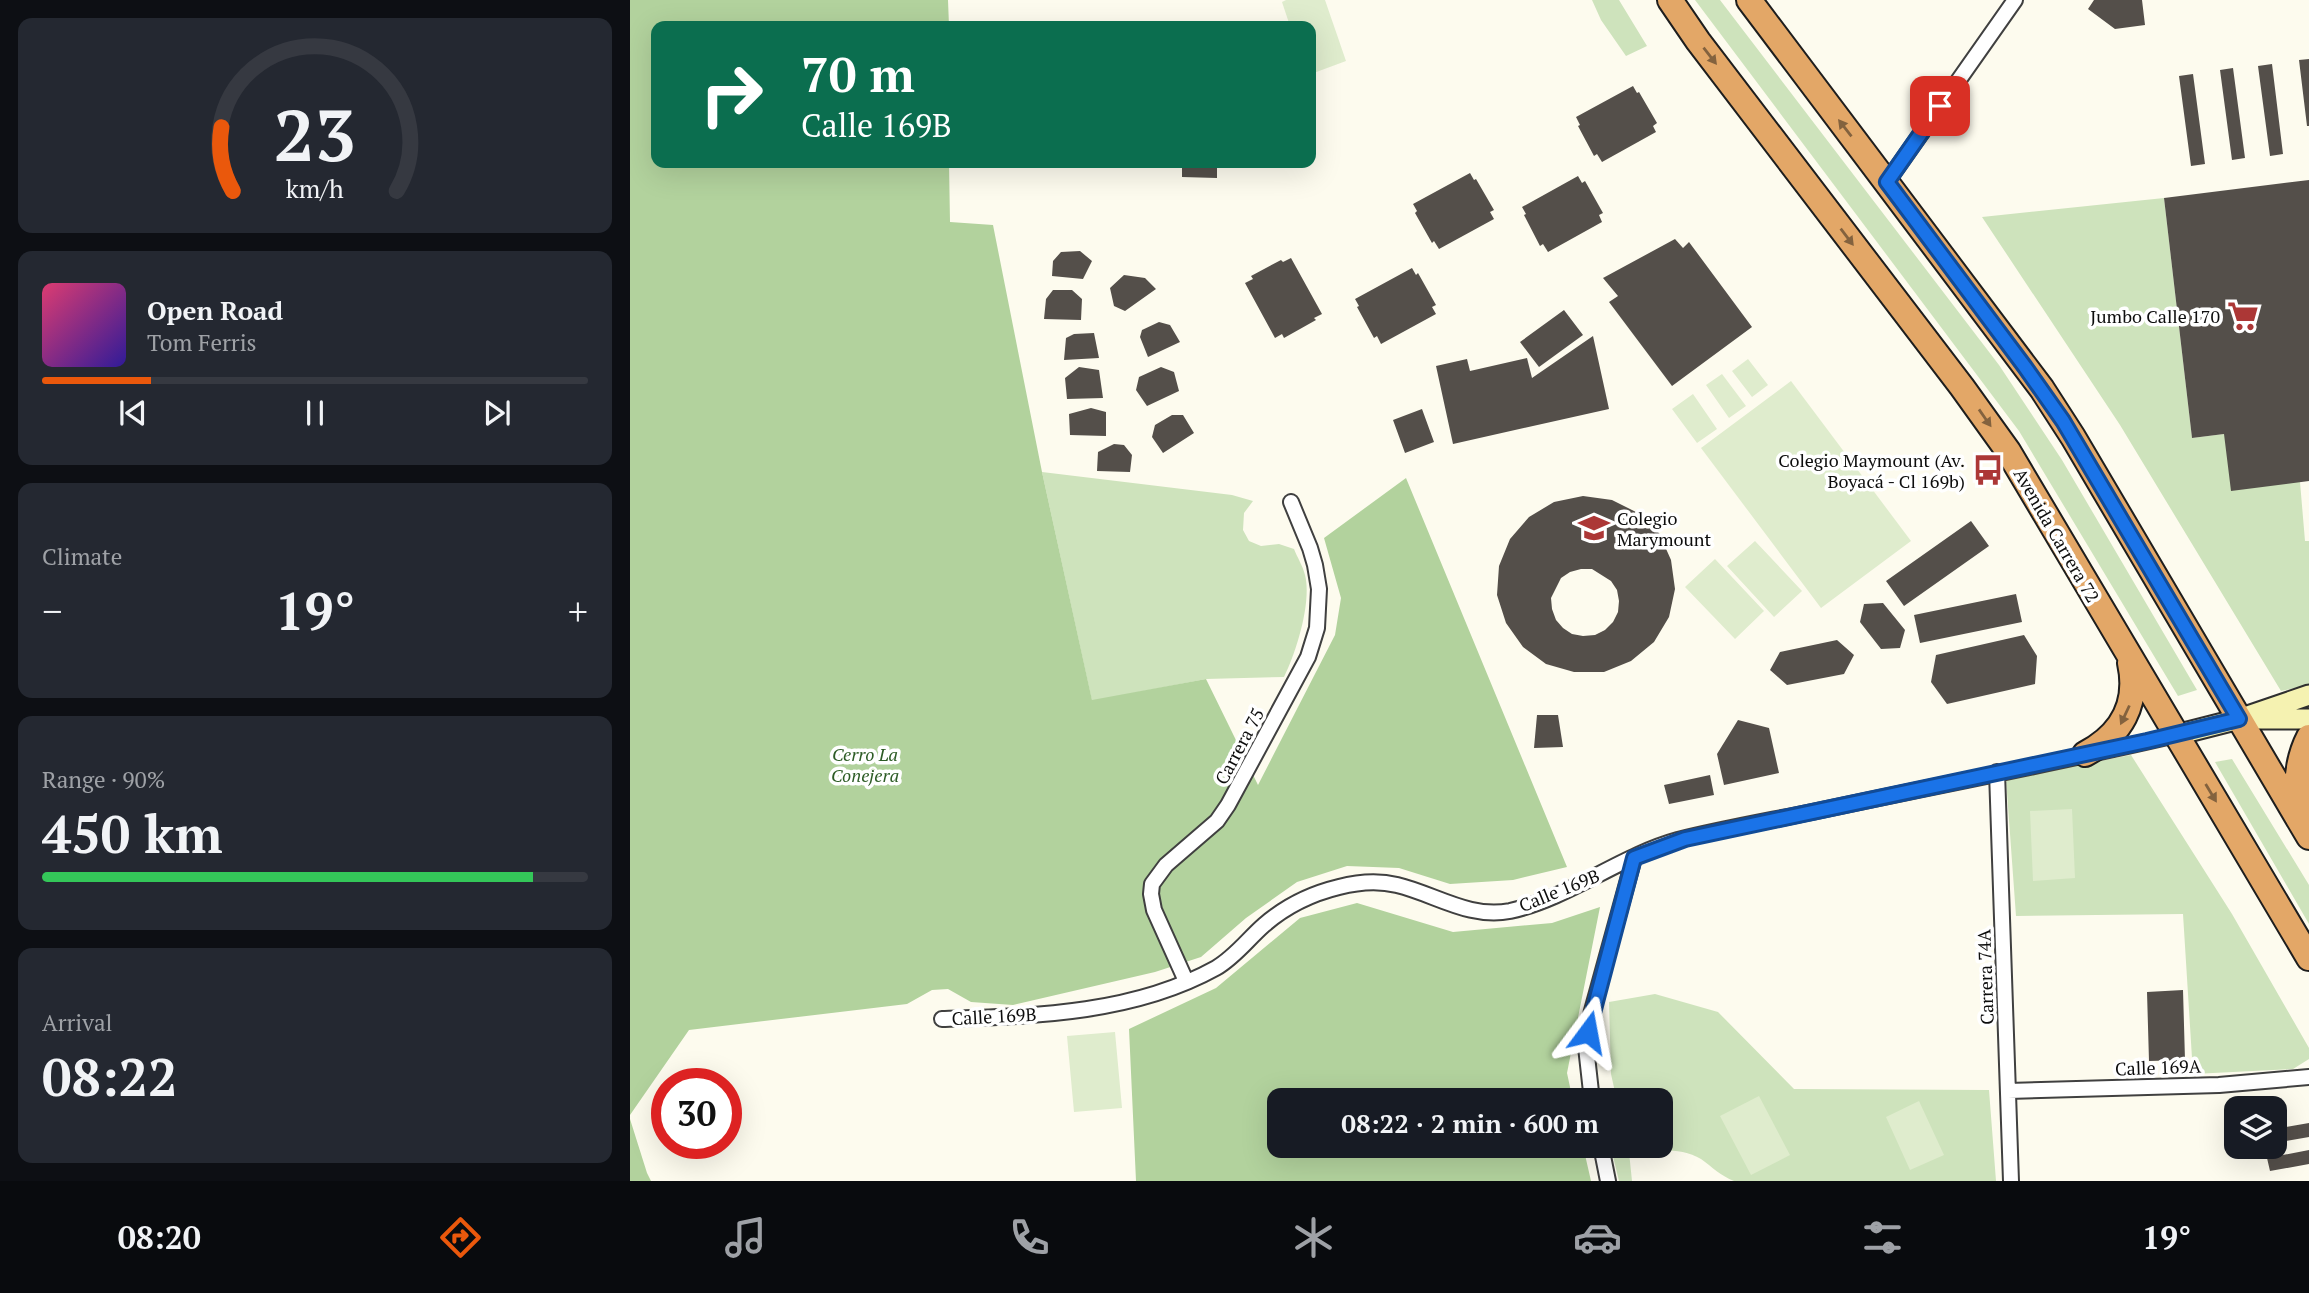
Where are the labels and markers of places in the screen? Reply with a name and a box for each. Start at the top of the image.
pin [1910,76,1970,136]
supermarket icon: Jumbo Calle 170 [2226,299,2260,333]
place label: Jumbo Calle 170 [2090,304,2220,328]
place label: Colegio Maymount (Av. Boyacá - Cl 169b) [1778,448,1965,493]
bus stop icon: Colegio Maymount (Av. Boyacá - Cl 169b) [1971,453,2005,487]
place label: Colegio Marymount [1617,506,1712,551]
school or university icon: Colegio Marymount [1577,511,1611,545]

